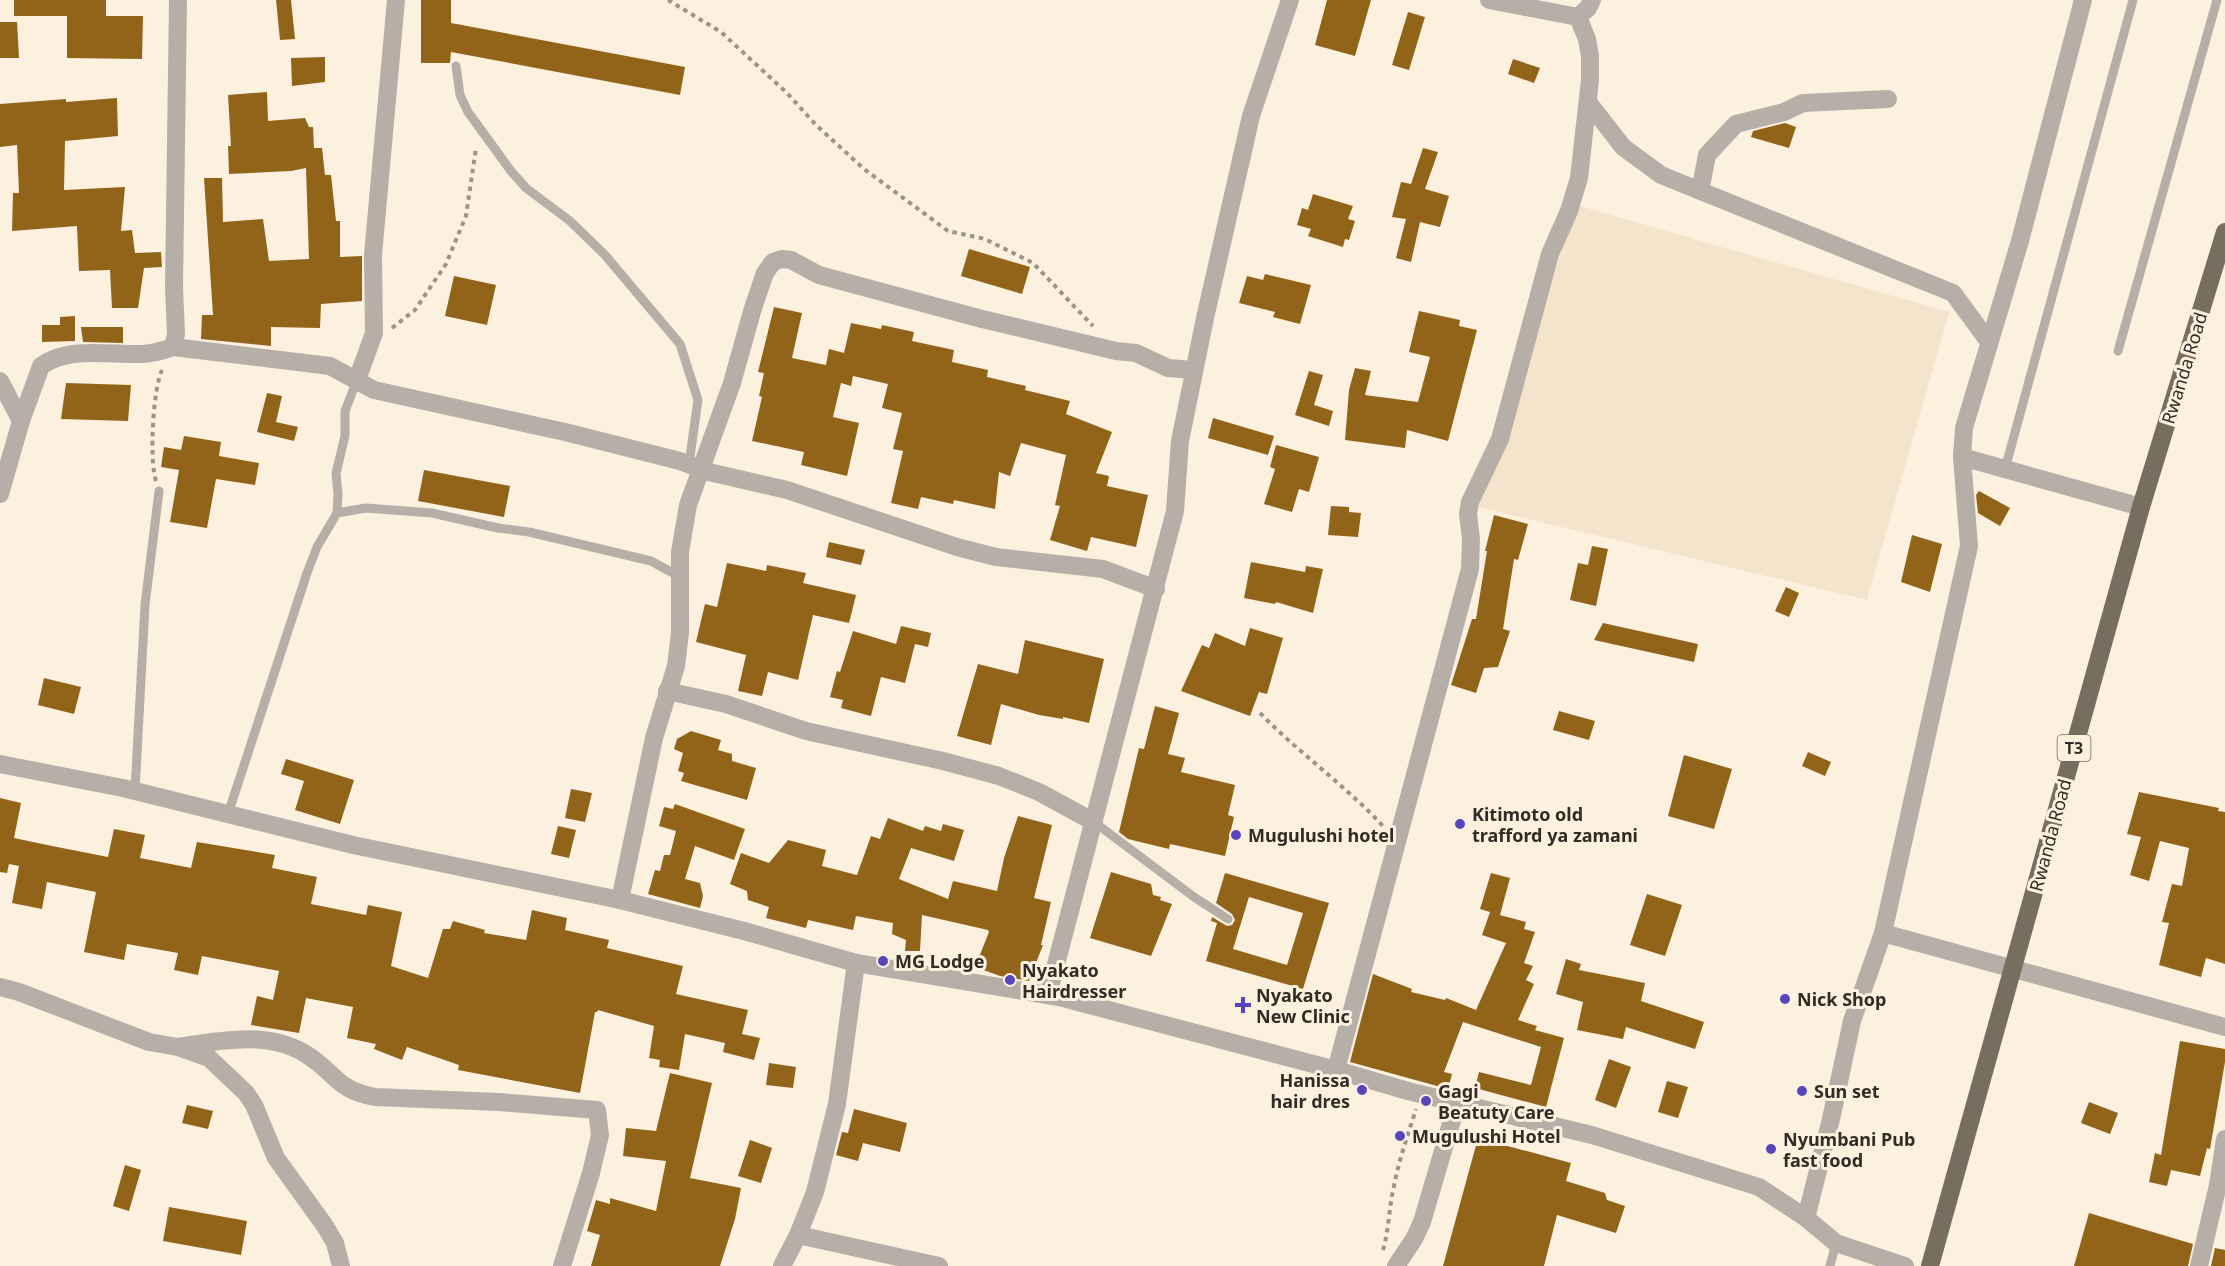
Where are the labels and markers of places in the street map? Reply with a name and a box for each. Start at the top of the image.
place label: Kitimoto old trafford ya zamani [1472,802,1638,847]
marker: Kitimoto old trafford ya zamani [1453,817,1467,831]
place label: Mugulushi hotel [1248,823,1394,847]
marker: Mugulushi hotel [1229,828,1243,842]
place label: MG Lodge [895,949,985,973]
marker: MG Lodge [876,954,890,968]
place label: Nyakato Hairdresser [1022,958,1126,1003]
marker: Nyakato Hairdresser [1003,973,1017,987]
place label: Nyakato New Clinic [1256,983,1350,1028]
place label: Nick Shop [1797,987,1886,1011]
marker: Nick Shop [1778,992,1792,1006]
marker: Nyakato New Clinic [1234,996,1252,1014]
place label: Hanissa hair dres [1271,1068,1350,1113]
place label: Gagi Beatuty Care [1438,1079,1555,1124]
place label: Sun set [1814,1079,1880,1103]
marker: Hanissa hair dres [1355,1083,1369,1097]
marker: Sun set [1795,1084,1809,1098]
marker: Gagi Beatuty Care [1419,1094,1433,1108]
place label: Mugulushi Hotel [1412,1124,1561,1148]
place label: Nyumbani Pub fast food [1783,1127,1915,1172]
marker: Mugulushi Hotel [1393,1129,1407,1143]
marker: Nyumbani Pub fast food [1764,1142,1778,1156]

